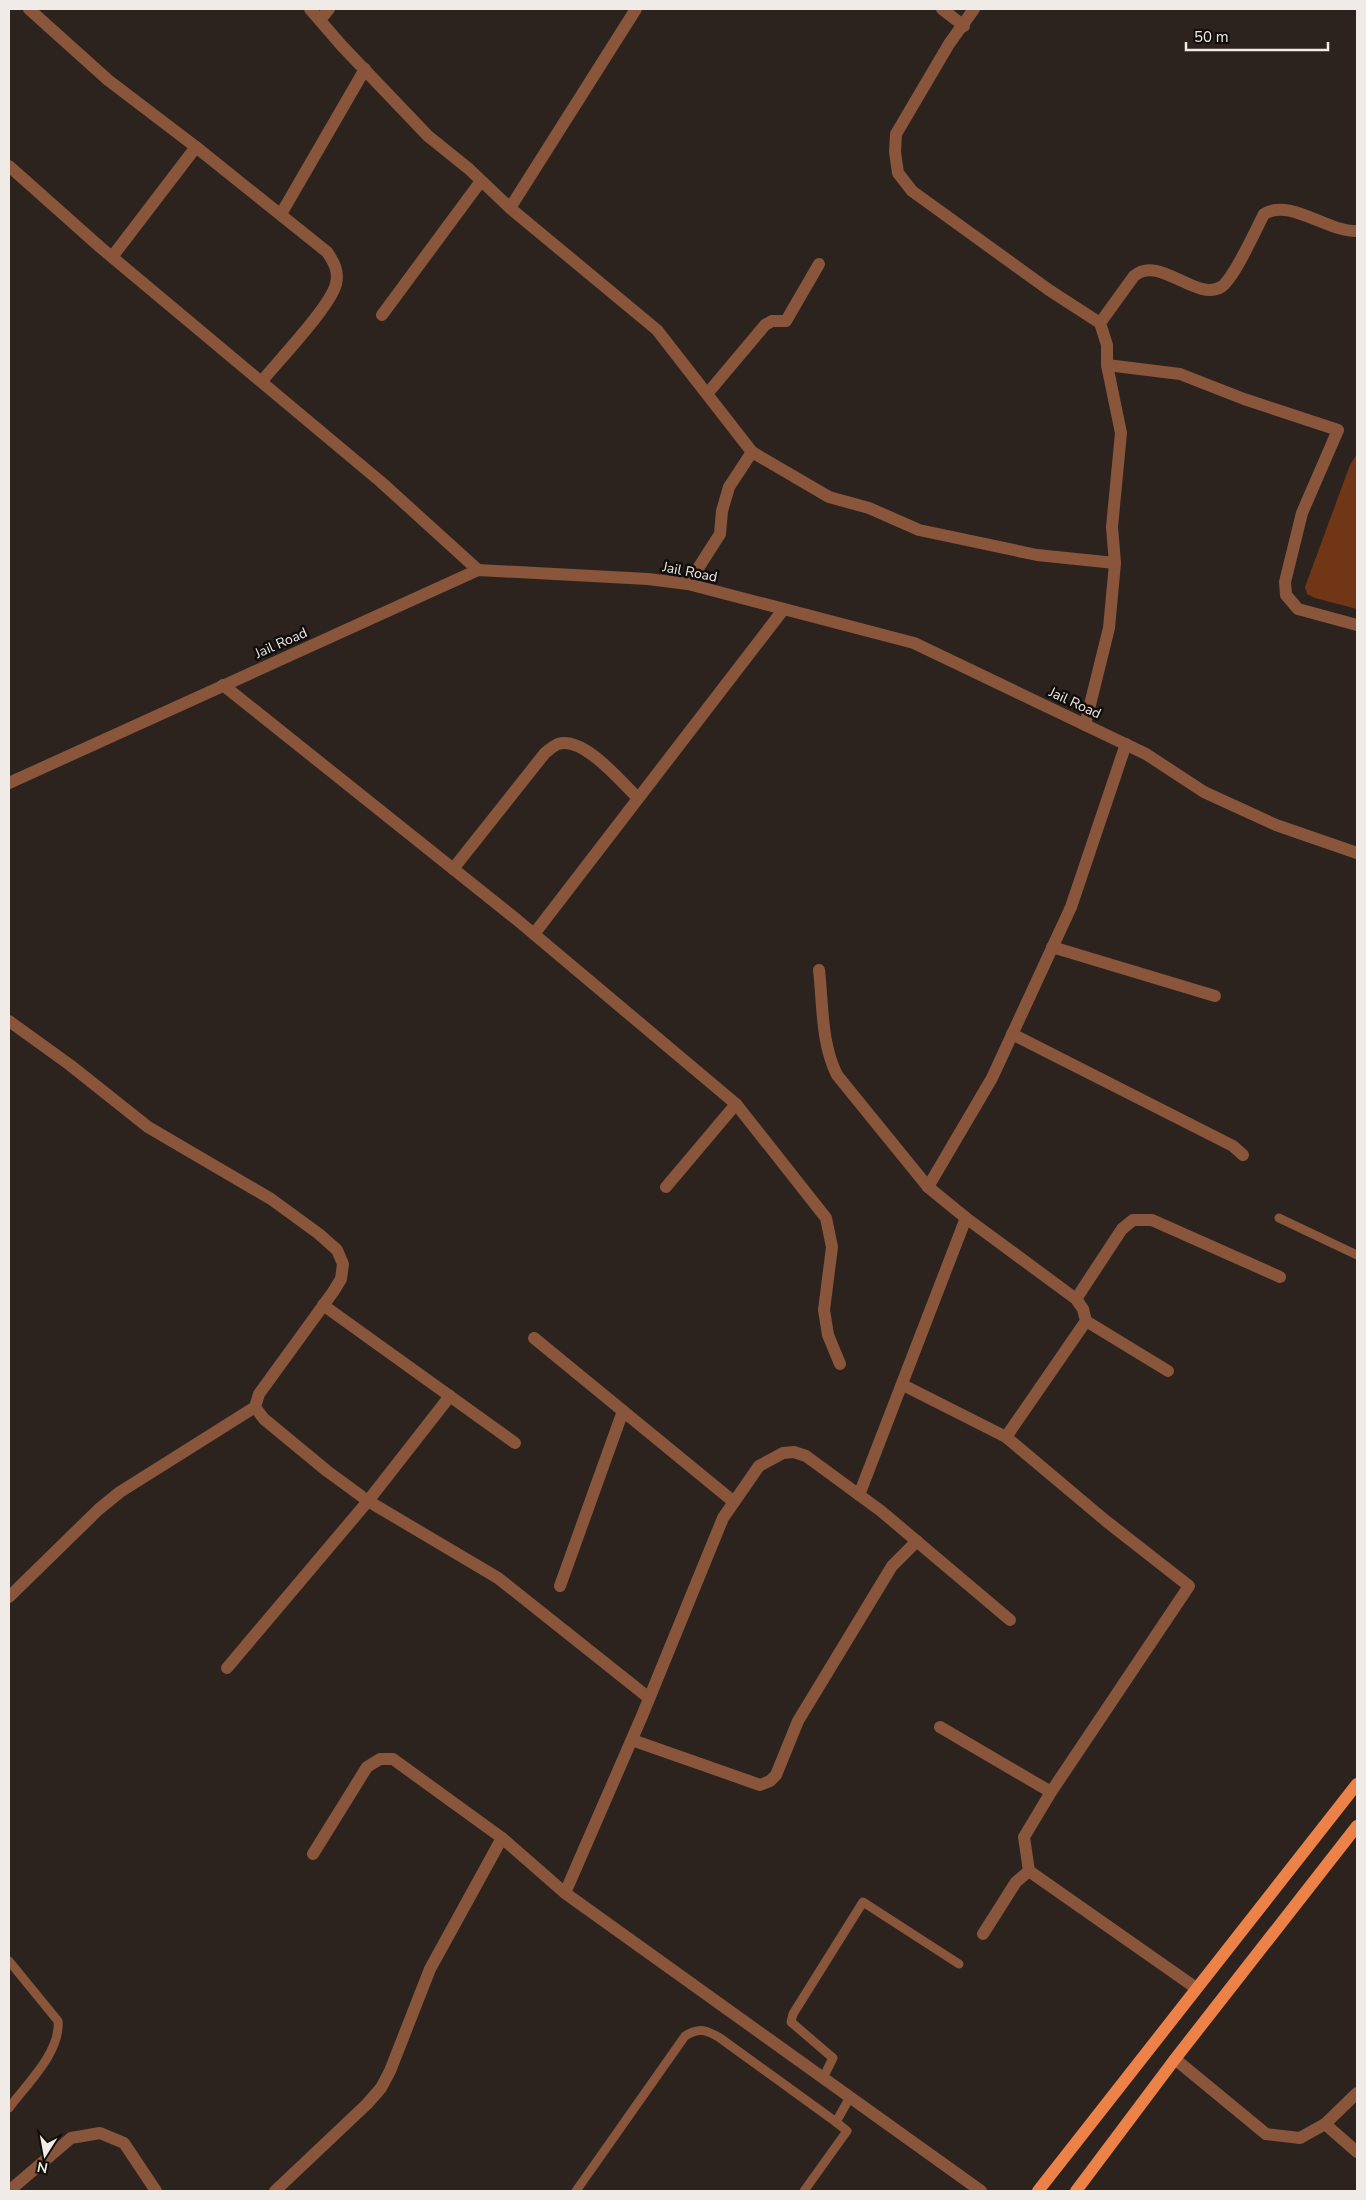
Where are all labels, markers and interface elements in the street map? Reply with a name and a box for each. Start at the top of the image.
scale bar [1186,20,1328,52]
text: 50 m [1194,27,1229,47]
street label: Jail Road [660,557,719,587]
street label: Jail Road [251,623,310,663]
street label: Jail Road [1045,682,1104,723]
north arrow [20,2130,70,2180]
text: N [36,2157,50,2178]

